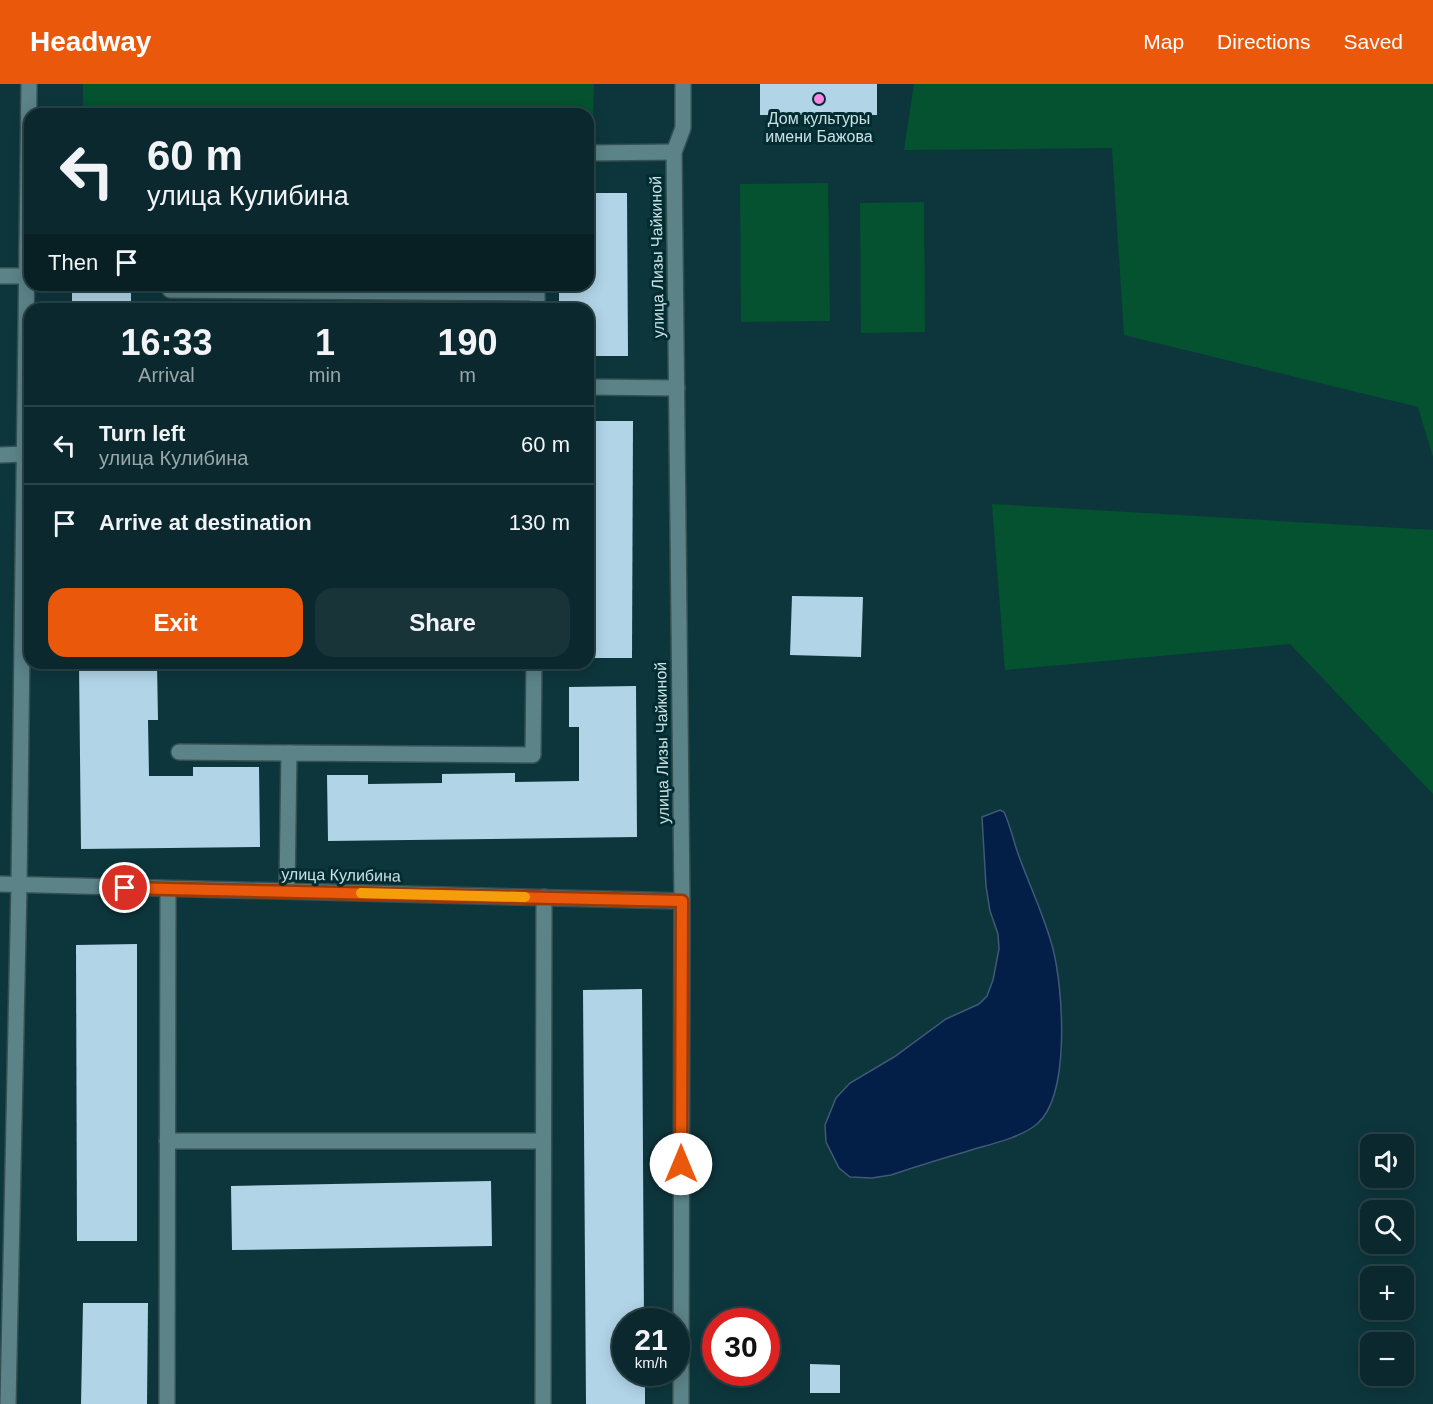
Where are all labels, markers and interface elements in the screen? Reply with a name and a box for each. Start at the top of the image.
text: Headway [30,26,151,57]
text: Map [1143,30,1184,53]
text: Directions [1217,30,1310,53]
text: Saved [1343,30,1403,53]
marker: Дом культуры имени Бажова [812,92,826,106]
place label: Дом культуры имени Бажова [765,110,873,145]
icon: left [48,132,126,210]
text: 60 m [147,132,243,179]
street label: улица Лизы Чайкиной [647,176,667,338]
text: улица Кулибина [147,181,349,211]
icon: arrive [110,246,143,279]
text: Then [48,250,98,275]
text: 16:33 [120,322,212,363]
text: 1 [315,322,335,363]
text: 190 [437,322,498,363]
text: Arrival [138,364,195,386]
text: min [309,364,341,386]
text: m [459,364,476,386]
text: Turn left [99,421,185,446]
icon: left [48,429,81,462]
text: 60 m [521,432,570,457]
text: улица Кулибина [99,447,248,469]
icon: arrive [48,507,81,540]
text: Arrive at destination [99,510,312,535]
text: 130 m [509,510,570,535]
button: Exit [48,588,303,657]
button: Share [315,588,570,657]
street label: улица Лизы Чайкиной [652,662,672,824]
pin [99,862,150,913]
street label: улица Кулибина [281,865,401,885]
icon: arrive [108,871,141,904]
position arrow [649,1132,713,1196]
map controls [1360,1134,1414,1386]
button: sound [1360,1134,1414,1188]
button: search [1360,1200,1414,1254]
button: + [1360,1266,1414,1320]
speed limit sign: 30 [702,1308,780,1386]
text: 21 [634,1323,668,1356]
button: − [1360,1332,1414,1386]
text: km/h [635,1354,667,1371]

